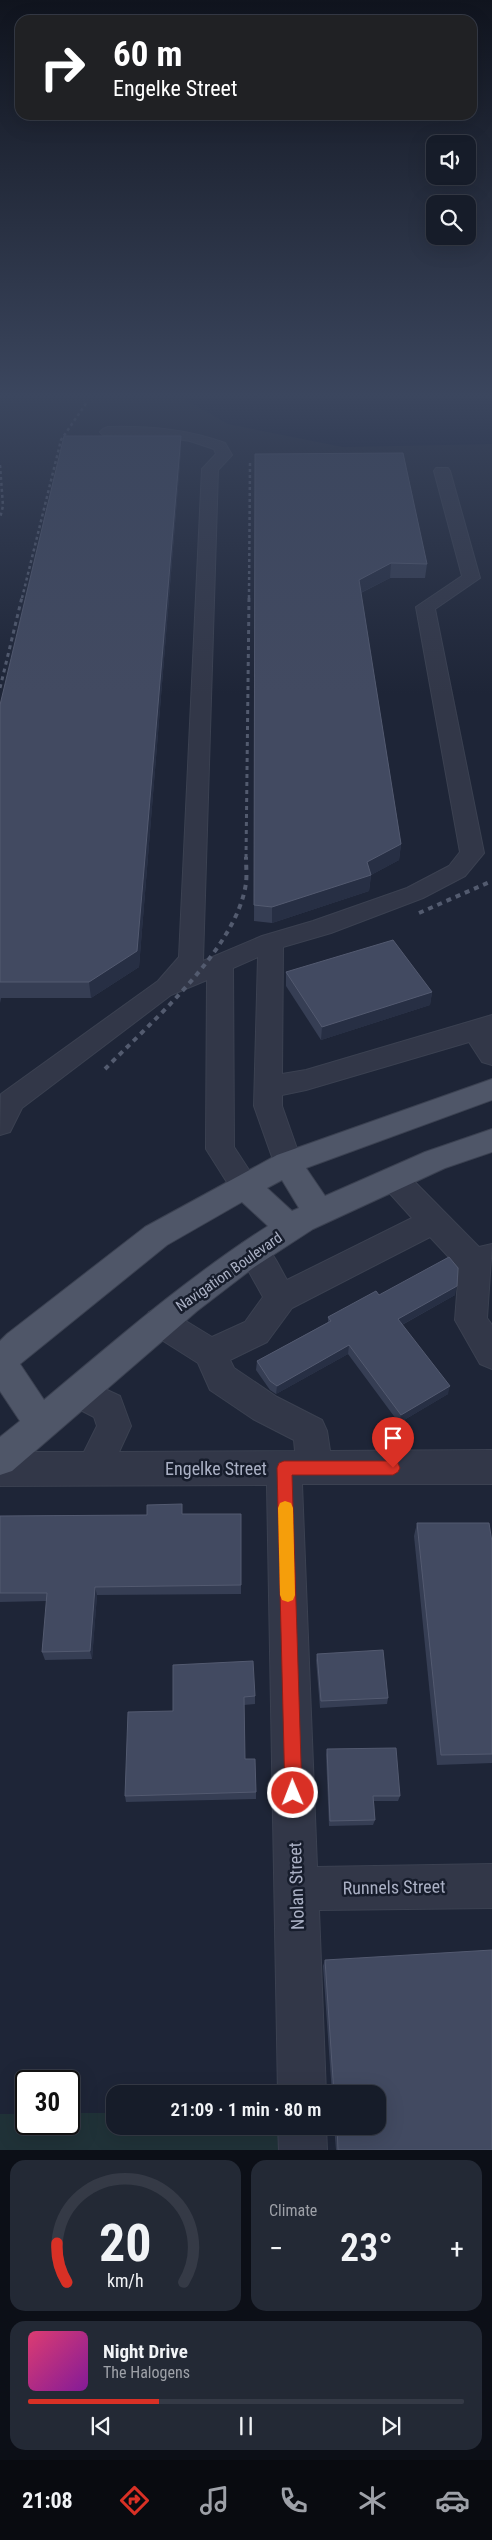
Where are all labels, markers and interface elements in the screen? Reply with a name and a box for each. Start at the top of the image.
text: 60 m [113,34,182,75]
icon: right [30,35,95,100]
text: Engelke Street [113,76,237,101]
map controls [426,135,476,245]
button: sound [426,135,476,185]
button: search [426,195,476,245]
street label: Navigation Boulevard [172,1229,286,1315]
pin [372,1417,414,1468]
icon: arrive [379,1424,407,1452]
street label: Engelke Street [165,1458,267,1479]
position arrow [266,1766,318,1818]
street label: Nolan Street [284,1842,308,1930]
street label: Runnels Street [342,1876,446,1898]
speed limit sign: 30 [15,2070,80,2135]
text: 21:09 · 1 min · 80 m [171,2098,321,2121]
text: Climate [269,2201,317,2220]
text: 20 [99,2213,152,2274]
text: 23° [340,2226,393,2270]
text: − [269,2232,283,2265]
text: + [450,2232,464,2265]
text: km/h [107,2270,144,2291]
text: Night Drive [103,2340,188,2363]
text: The Halogens [103,2363,190,2382]
icon: previous [87,2412,115,2440]
icon: pause [232,2412,260,2440]
icon: next [377,2412,405,2440]
icon: directions [117,2483,152,2518]
icon: music [197,2483,232,2518]
icon: phone [276,2483,311,2518]
icon: climate [355,2483,390,2518]
icon: car [435,2483,470,2518]
text: 21:08 [22,2488,73,2513]

